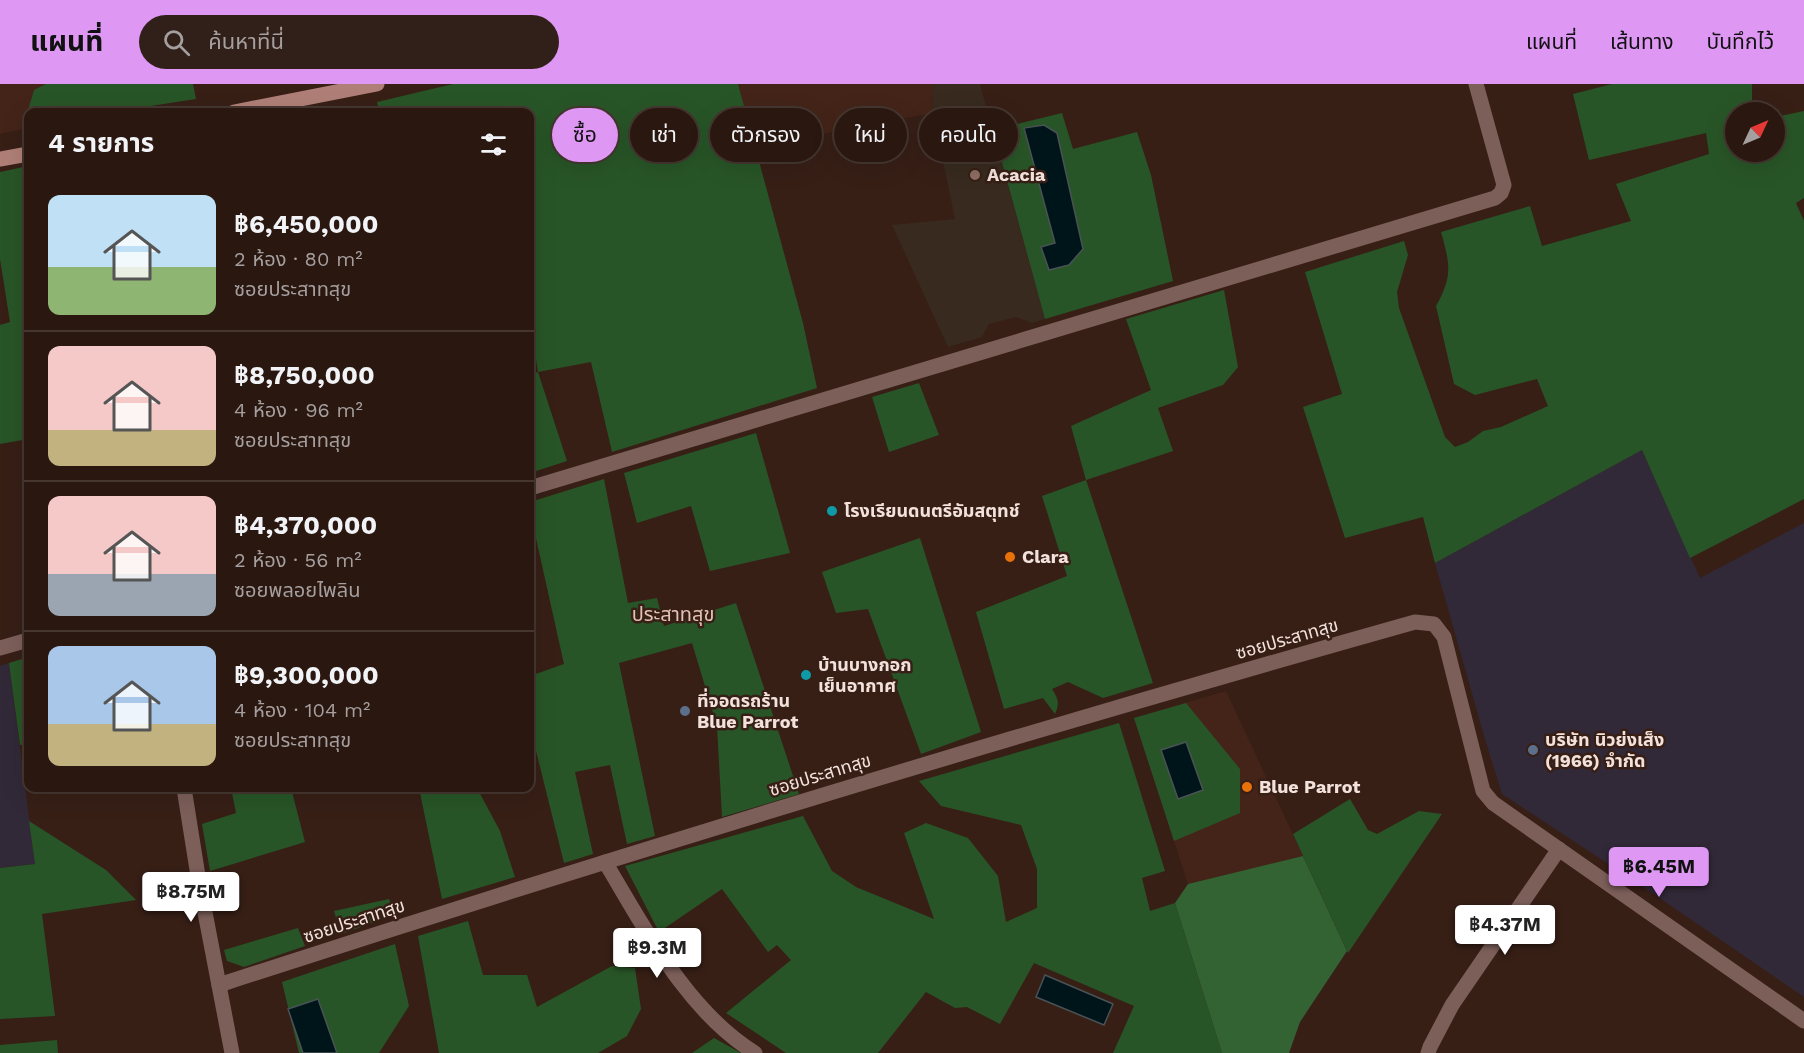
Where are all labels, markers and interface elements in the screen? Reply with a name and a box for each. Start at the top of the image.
search box [139,15,559,69]
text: แผนที่ [30,25,103,58]
icon: search [160,26,193,59]
text: ค้นหาที่นี่ [208,29,284,54]
text: แผนที่ [1526,29,1577,54]
text: เส้นทาง [1610,29,1674,54]
text: บันทึกไว้ [1707,29,1774,54]
north arrow [1725,102,1785,162]
map controls [1725,102,1785,162]
chip: ซื้อ [552,108,618,162]
chip: เช่า [630,108,698,162]
chip: ตัวกรอง [710,108,822,162]
chip: ใหม่ [834,108,907,162]
chip: คอนโด [919,108,1018,162]
text: 4 รายการ [48,128,154,158]
icon: filters [477,128,510,161]
place label: Acacia [987,164,1046,185]
marker: Acacia [968,168,982,182]
text: ฿6,450,000 [234,209,379,239]
icon: home [96,219,168,291]
text: 2 ห้อง · 80 m² [234,247,363,271]
text: ซอยประสาทสุข [234,277,351,301]
text: ฿8,750,000 [234,360,375,390]
icon: home [96,370,168,442]
text: 4 ห้อง · 96 m² [234,398,363,422]
text: ซอยประสาทสุข [234,428,351,452]
place label: โรงเรียนดนตรีอัมสตุทช์ [844,500,1020,522]
marker: โรงเรียนดนตรีอัมสตุทช์ [825,504,839,518]
text: ฿4,370,000 [234,510,377,540]
icon: home [96,520,168,592]
place label: Clara [1022,546,1069,567]
text: 2 ห้อง · 56 m² [234,548,362,572]
marker: Clara [1003,550,1017,564]
text: ซอยพลอยไพลิน [234,578,360,602]
district label: ประสาทสุข [632,602,714,626]
street label: ซอยประสาทสุข [1233,614,1341,664]
place label: บ้านบางกอก เย็นอากาศ [818,654,912,696]
text: ฿9,300,000 [234,660,379,690]
marker: บ้านบางกอก เย็นอากาศ [799,668,813,682]
icon: home [96,670,168,742]
place label: ที่จอดรถร้าน Blue Parrot [697,688,798,732]
text: 4 ห้อง · 104 m² [234,698,370,722]
marker: ที่จอดรถร้าน Blue Parrot [678,704,692,718]
text: ซอยประสาทสุข [234,728,351,752]
place label: บริษัท นิวย่งเส็ง (1966) จำกัด [1545,729,1664,771]
marker: บริษัท นิวย่งเส็ง (1966) จำกัด [1526,743,1540,757]
street label: ซอยประสาทสุข [766,749,874,801]
place label: Blue Parrot [1259,776,1360,797]
marker: Blue Parrot [1240,780,1254,794]
pin: ฿6.45M [1610,847,1708,898]
text: ฿6.45M [1623,854,1695,878]
pin: ฿8.75M [142,872,240,923]
text: ฿8.75M [156,879,226,903]
street label: ซอยประสาทสุข [300,894,408,948]
pin: ฿4.37M [1456,905,1554,956]
text: ฿4.37M [1469,912,1541,936]
pin: ฿9.3M [615,928,699,979]
text: ฿9.3M [627,935,687,959]

